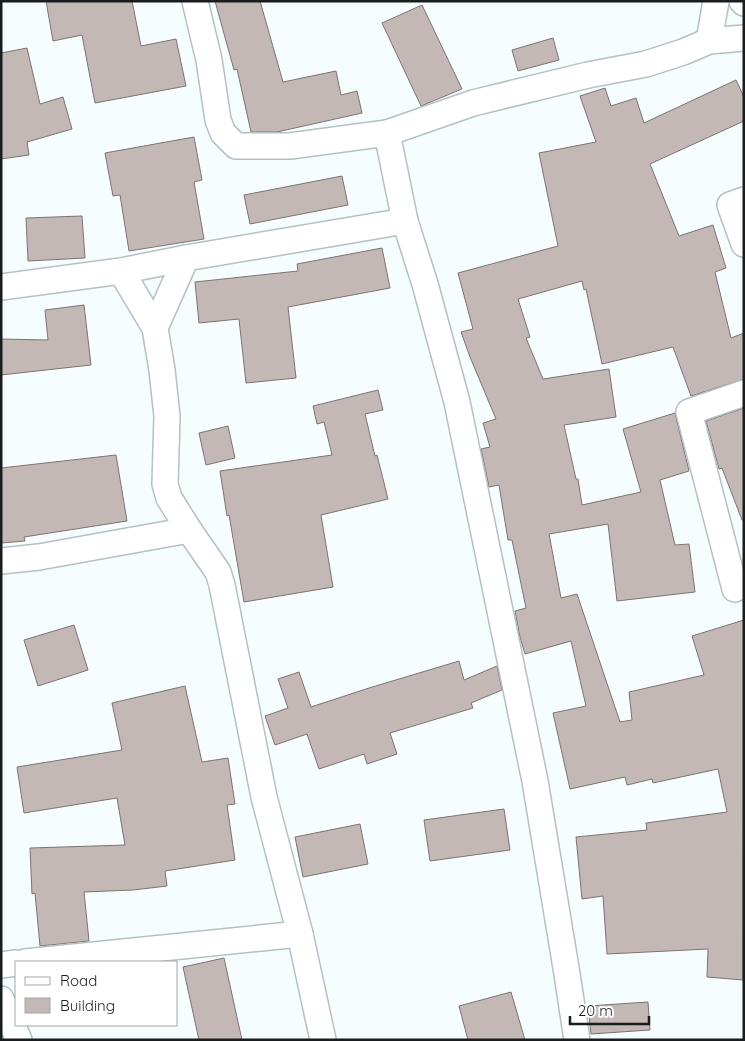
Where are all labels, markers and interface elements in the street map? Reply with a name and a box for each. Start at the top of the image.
legend [15,961,178,1026]
text: Road [60,971,97,990]
scale bar [570,994,649,1026]
text: Building [60,996,115,1015]
text: 20 m [578,1001,613,1020]

